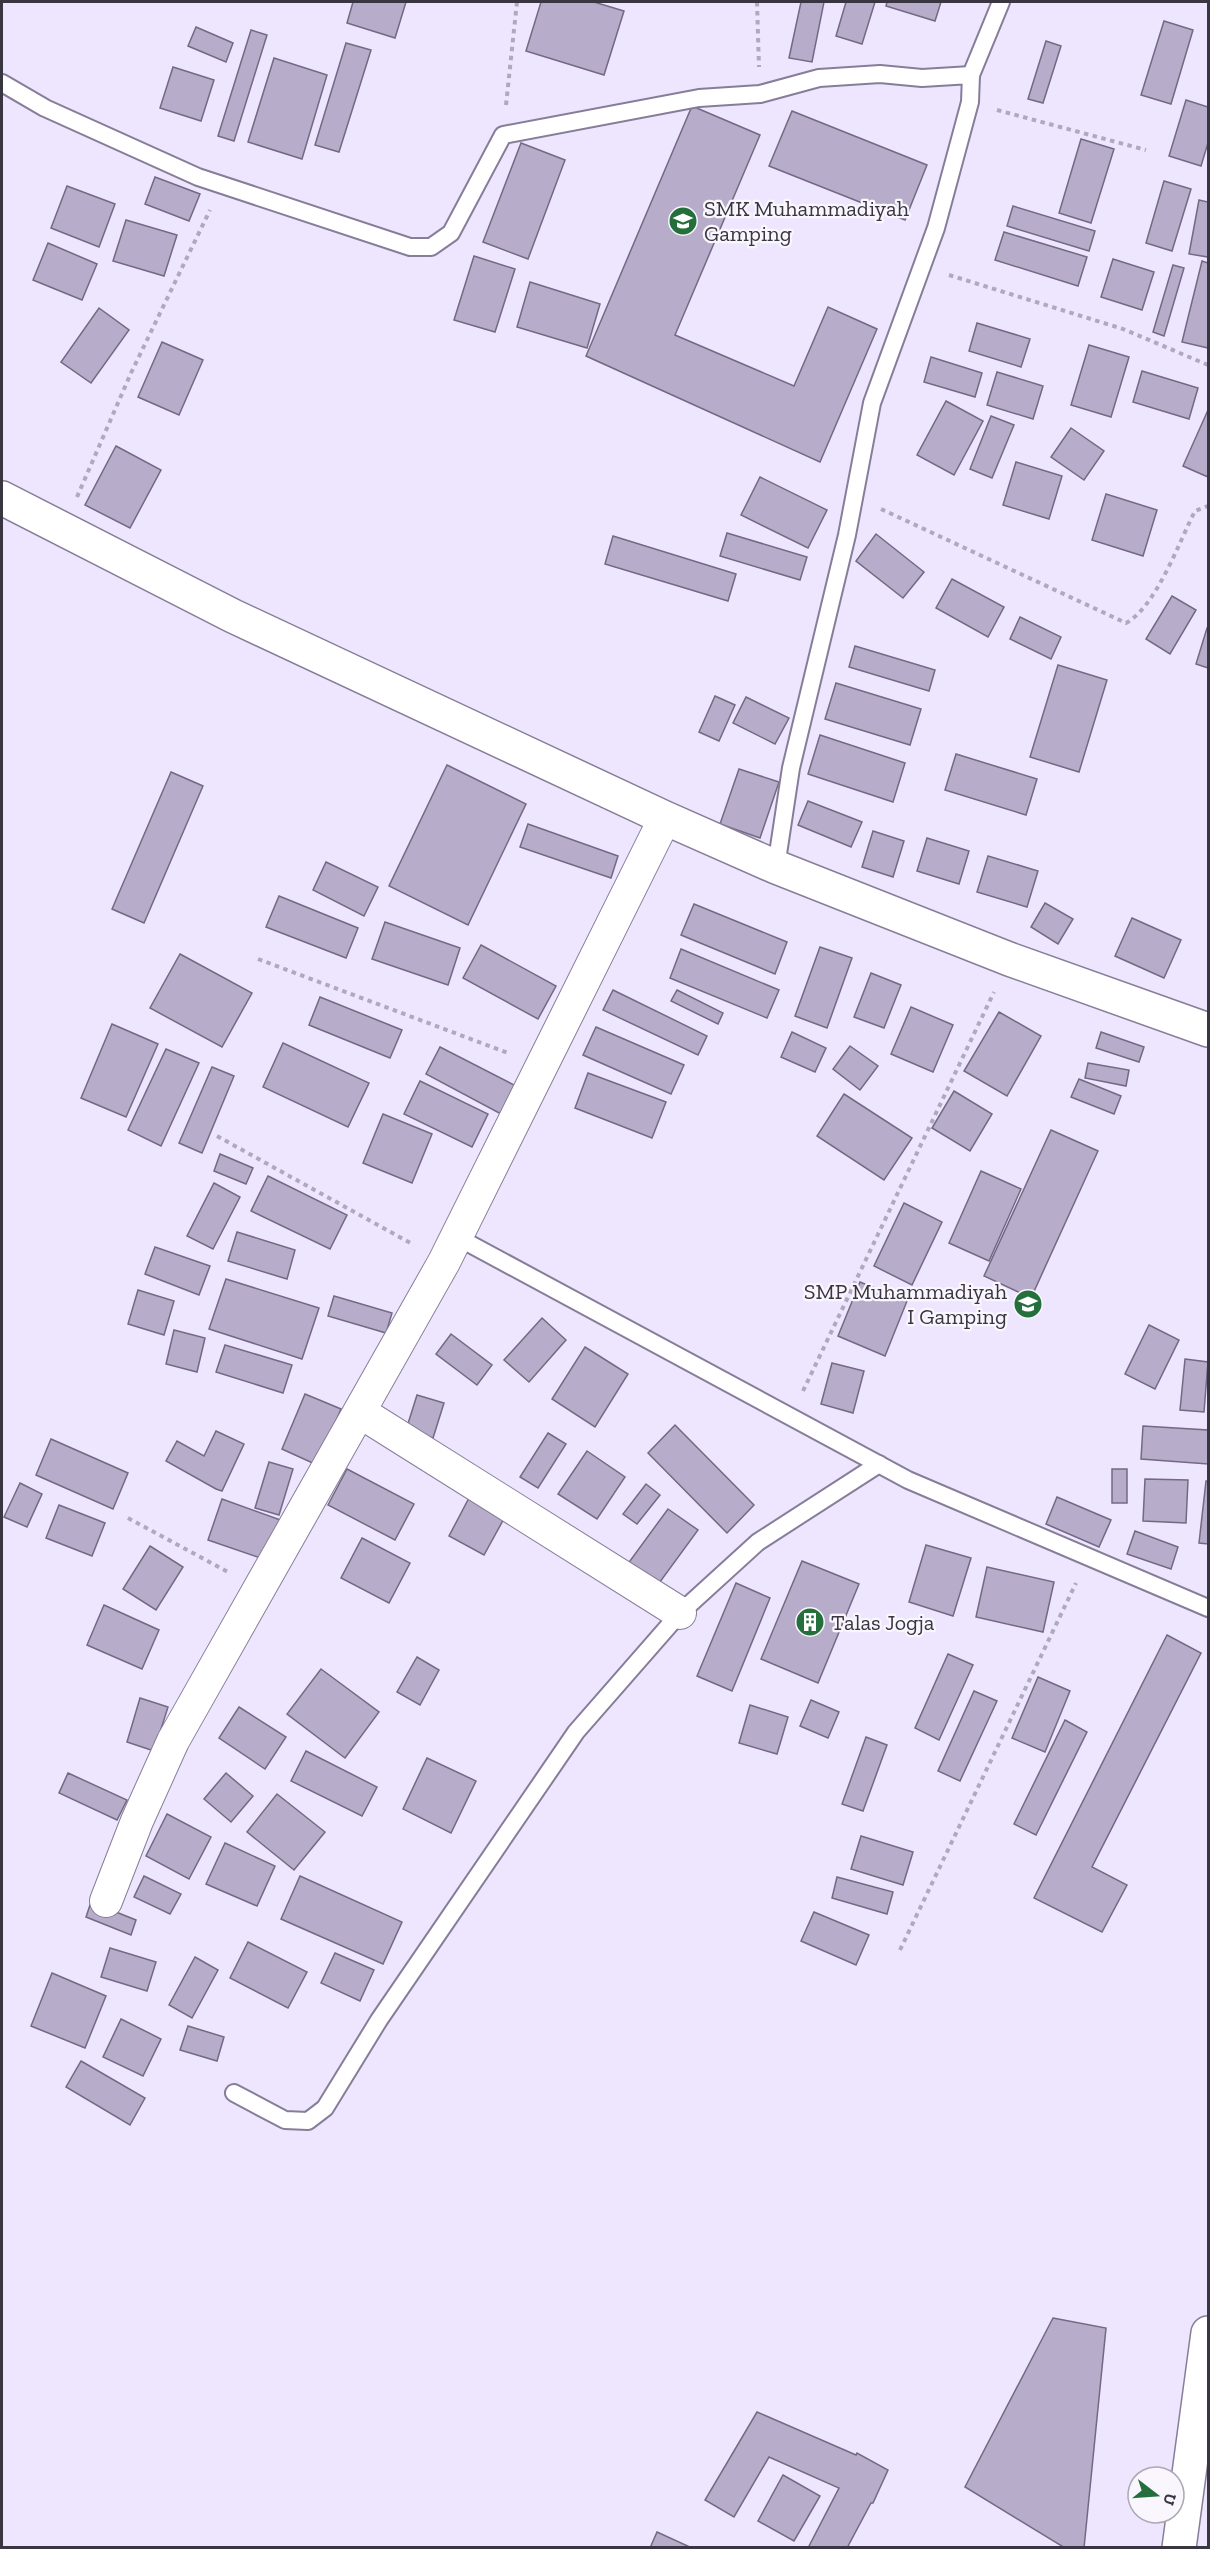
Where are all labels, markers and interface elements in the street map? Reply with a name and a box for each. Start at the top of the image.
place label: SMK Muhammadiyah Gamping [704,195,910,247]
school or university icon: SMK Muhammadiyah Gamping [667,205,699,237]
place label: SMP Muhammadiyah I Gamping [804,1278,1008,1330]
school or university icon: SMP Muhammadiyah I Gamping [1012,1288,1044,1320]
building icon: Talas Jogja [794,1606,826,1638]
place label: Talas Jogja [831,1609,935,1636]
north arrow [1126,2465,1186,2525]
text: U [1159,2491,1181,2508]

